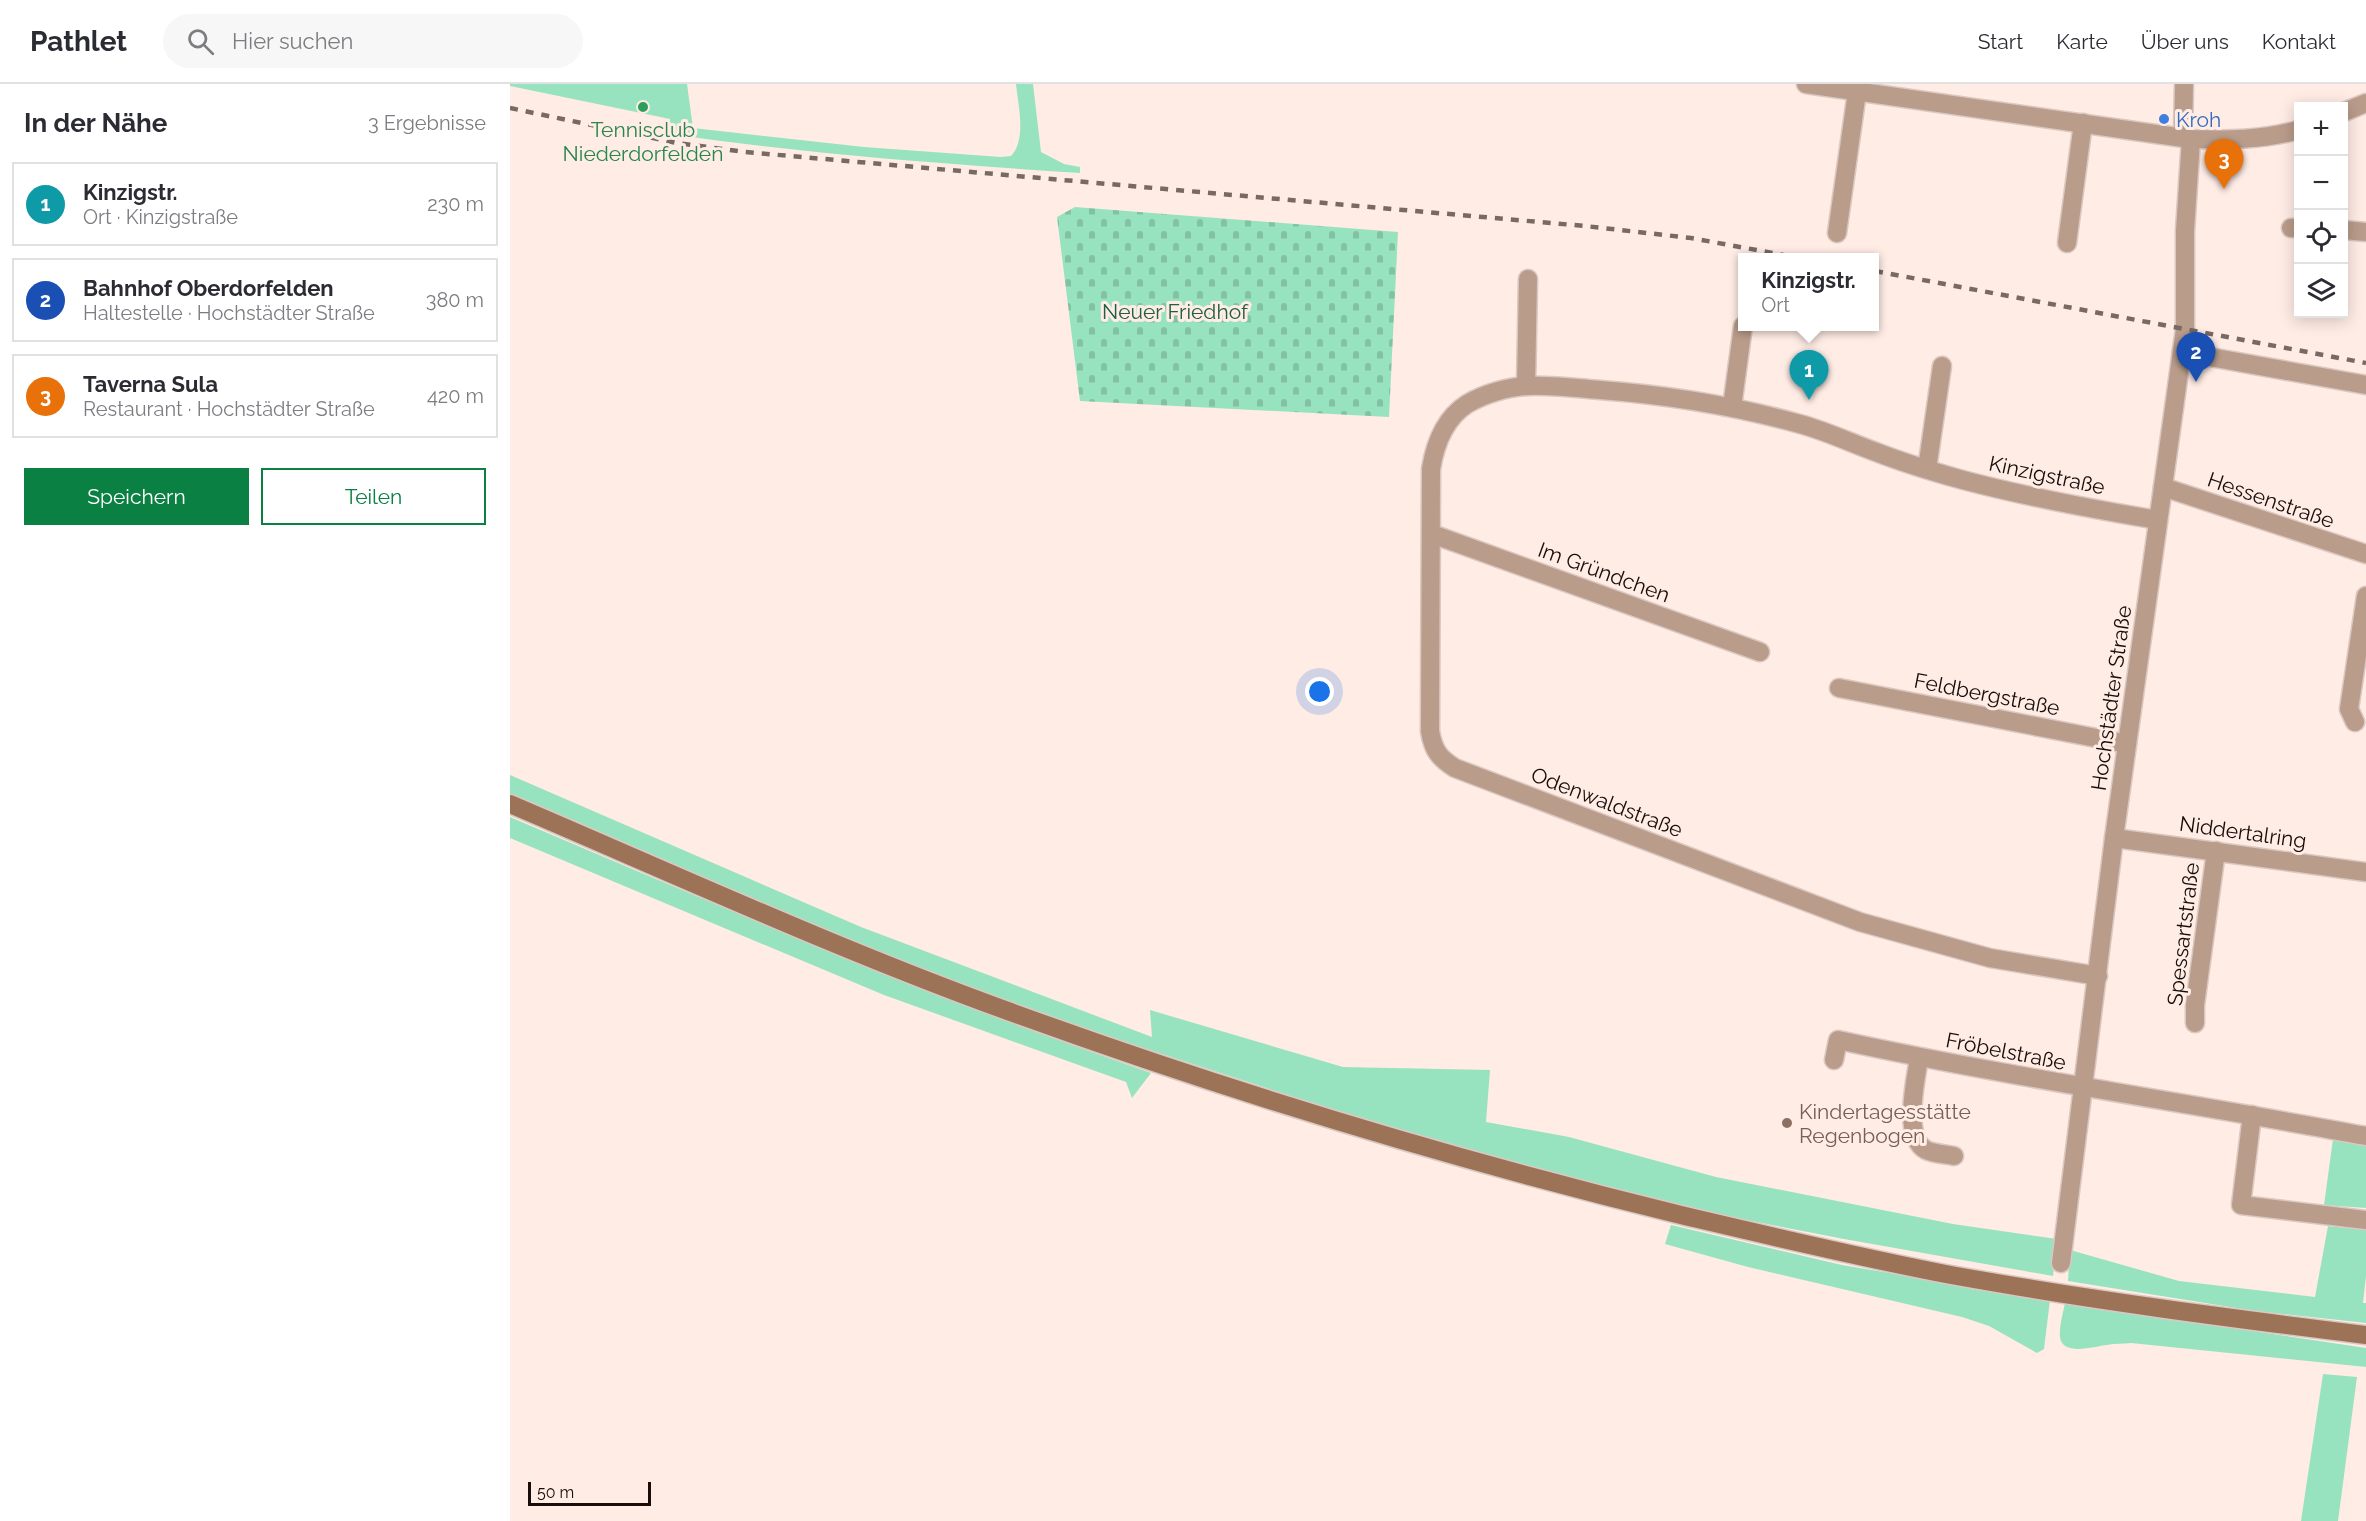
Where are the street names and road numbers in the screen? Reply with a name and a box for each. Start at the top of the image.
street label: Kinzigstraße [1987,450,2107,500]
street label: Hessenstraße [2204,467,2338,533]
street label: Im Gründchen [1535,537,1673,607]
street label: Hochstädter Straße [2086,604,2136,792]
street label: Feldbergstraße [1912,668,2062,720]
street label: Odenwaldstraße [1528,762,1686,842]
street label: Niddertalring [2178,811,2308,853]
street label: Spessartstraße [2162,861,2204,1007]
street label: Fröbelstraße [1944,1027,2068,1075]

